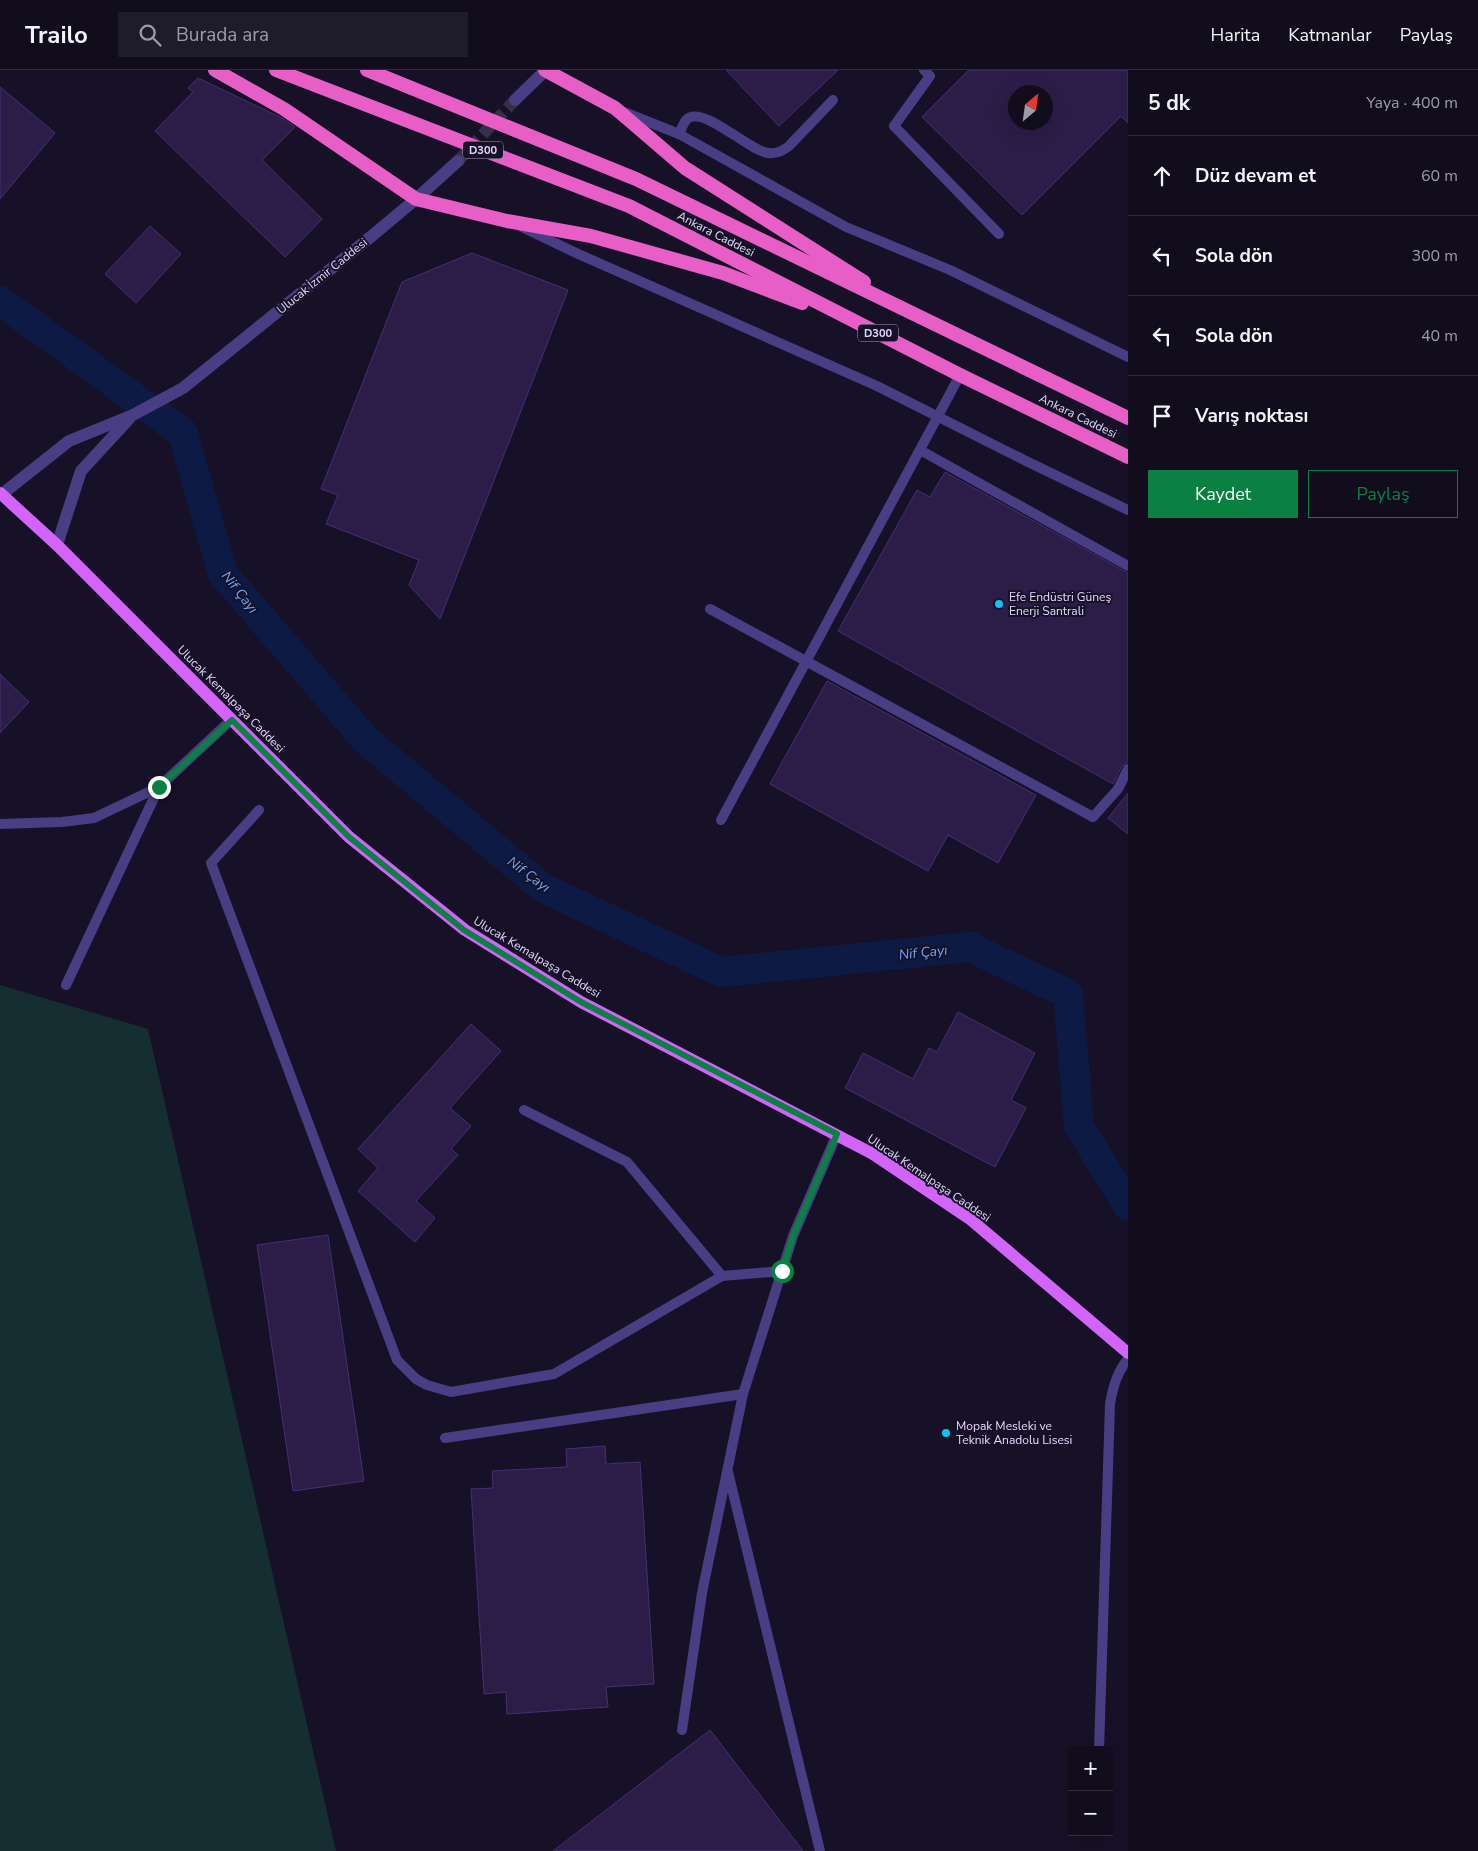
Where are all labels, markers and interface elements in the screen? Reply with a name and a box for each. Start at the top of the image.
search box [118,12,468,57]
text: Trailo [25,19,88,51]
icon: search [136,21,164,49]
text: Burada ara [176,22,269,48]
text: Harita [1211,23,1260,47]
text: Katmanlar [1288,23,1372,47]
text: Paylaş [1400,23,1453,47]
north arrow [1008,85,1053,130]
text: 5 dk [1148,89,1190,117]
text: Yaya · 400 m [1366,92,1458,114]
road number: D300 [463,142,503,158]
icon: ahead [1148,162,1176,190]
text: Düz devam et [1195,163,1316,189]
text: 60 m [1421,165,1458,187]
street label: Ankara Caddesi [675,208,757,260]
street label: Ulucak İzmir Caddesi [273,234,371,318]
icon: left [1148,242,1176,270]
text: Sola dön [1195,243,1273,269]
text: 300 m [1411,245,1458,267]
icon: left [1148,322,1176,350]
text: Sola dön [1195,323,1273,349]
road number: D300 [858,324,898,342]
text: 40 m [1421,325,1458,347]
street label: Ankara Caddesi [1036,390,1120,442]
icon: arrive [1148,402,1176,430]
text: Varış noktası [1195,403,1308,429]
button: Kaydet [1148,470,1298,518]
button: Paylaş [1308,470,1458,518]
water label: Nif Çayı [217,567,262,617]
place label: Efe Endüstri Güneş Enerji Santrali [1009,589,1111,619]
marker: Efe Endüstri Güneş Enerji Santrali [993,598,1005,610]
street label: Ulucak Kemalpaşa Caddesi [174,642,288,756]
route end [148,776,171,799]
water label: Nif Çayı [503,852,554,897]
street label: Ulucak Kemalpaşa Caddesi [470,913,604,1001]
water label: Nif Çayı [898,940,948,964]
street label: Ulucak Kemalpaşa Caddesi [864,1131,994,1225]
route start [771,1260,794,1283]
place label: Mopak Mesleki ve Teknik Anadolu Lisesi [956,1418,1072,1448]
marker: Mopak Mesleki ve Teknik Anadolu Lisesi [940,1427,952,1439]
map controls [1068,1746,1113,1836]
button: + [1068,1746,1113,1791]
button: − [1068,1791,1113,1836]

